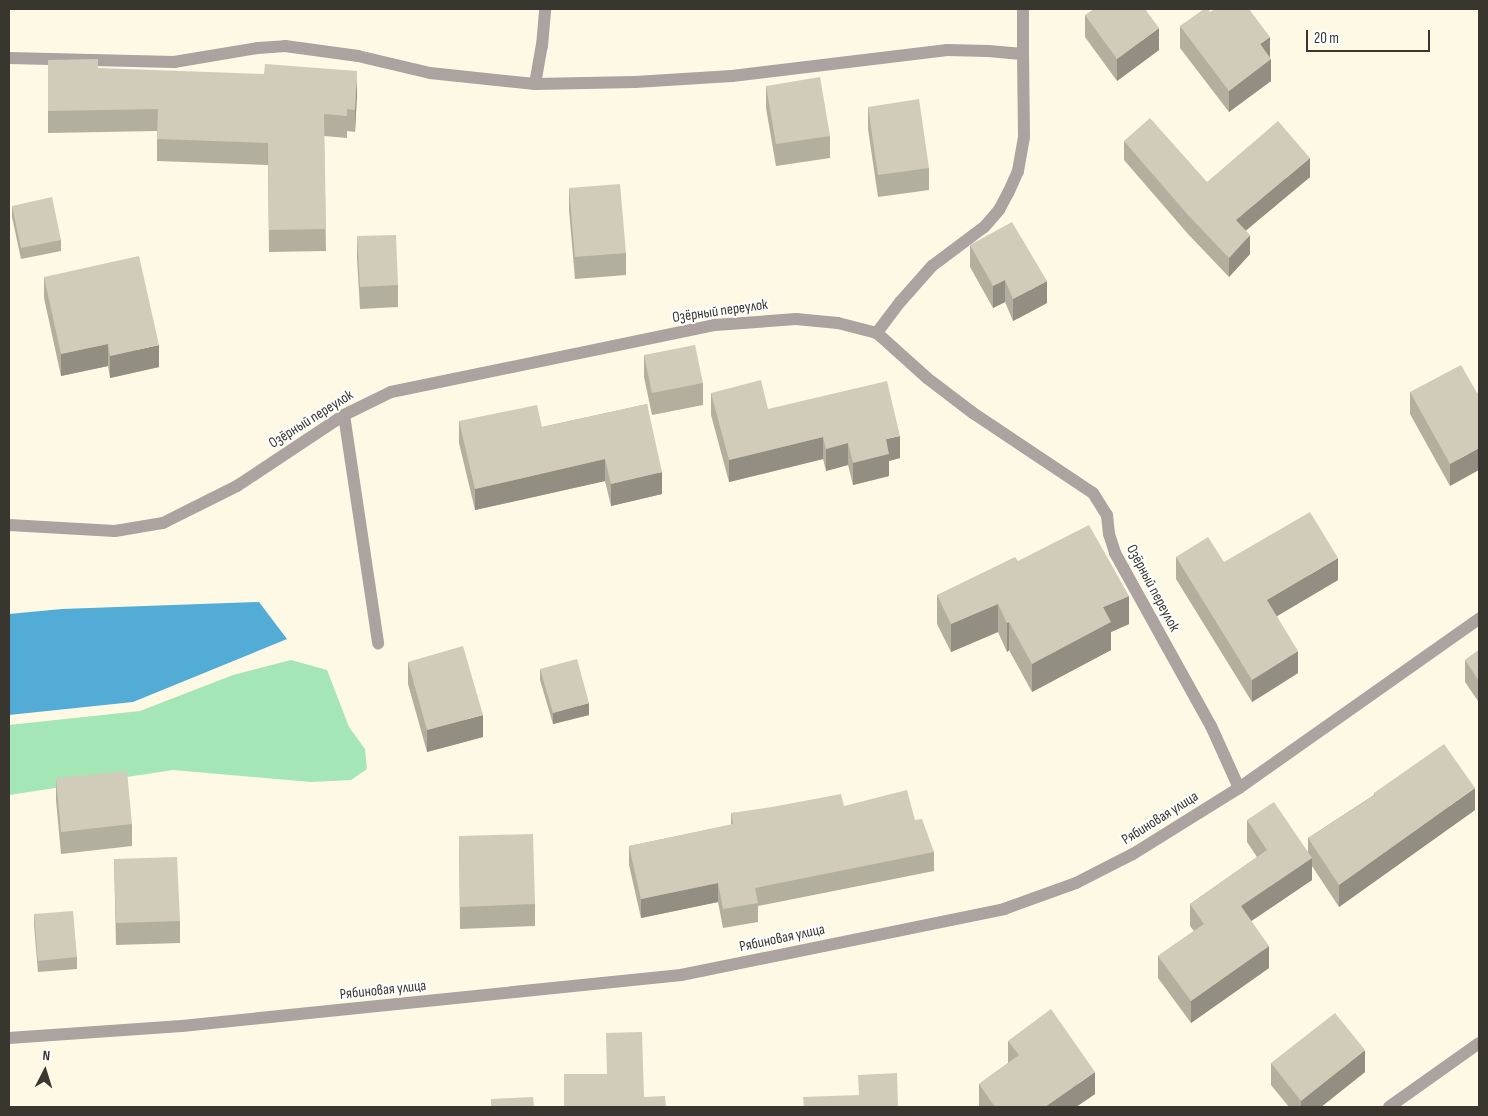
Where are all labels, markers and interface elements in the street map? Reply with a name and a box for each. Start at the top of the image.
scale bar [1308,20,1432,52]
text: 20 m [1314,29,1339,48]
street label: Озёрный переулок [671,295,769,327]
street label: Озёрный переулок [265,386,357,452]
street label: Озёрный переулок [1122,541,1184,635]
street label: Рябиновая улица [1118,787,1202,849]
street label: Рябиновая улица [738,920,826,956]
street label: Рябиновая улица [339,977,427,1003]
north arrow [20,1046,70,1096]
text: N [42,1047,51,1064]

